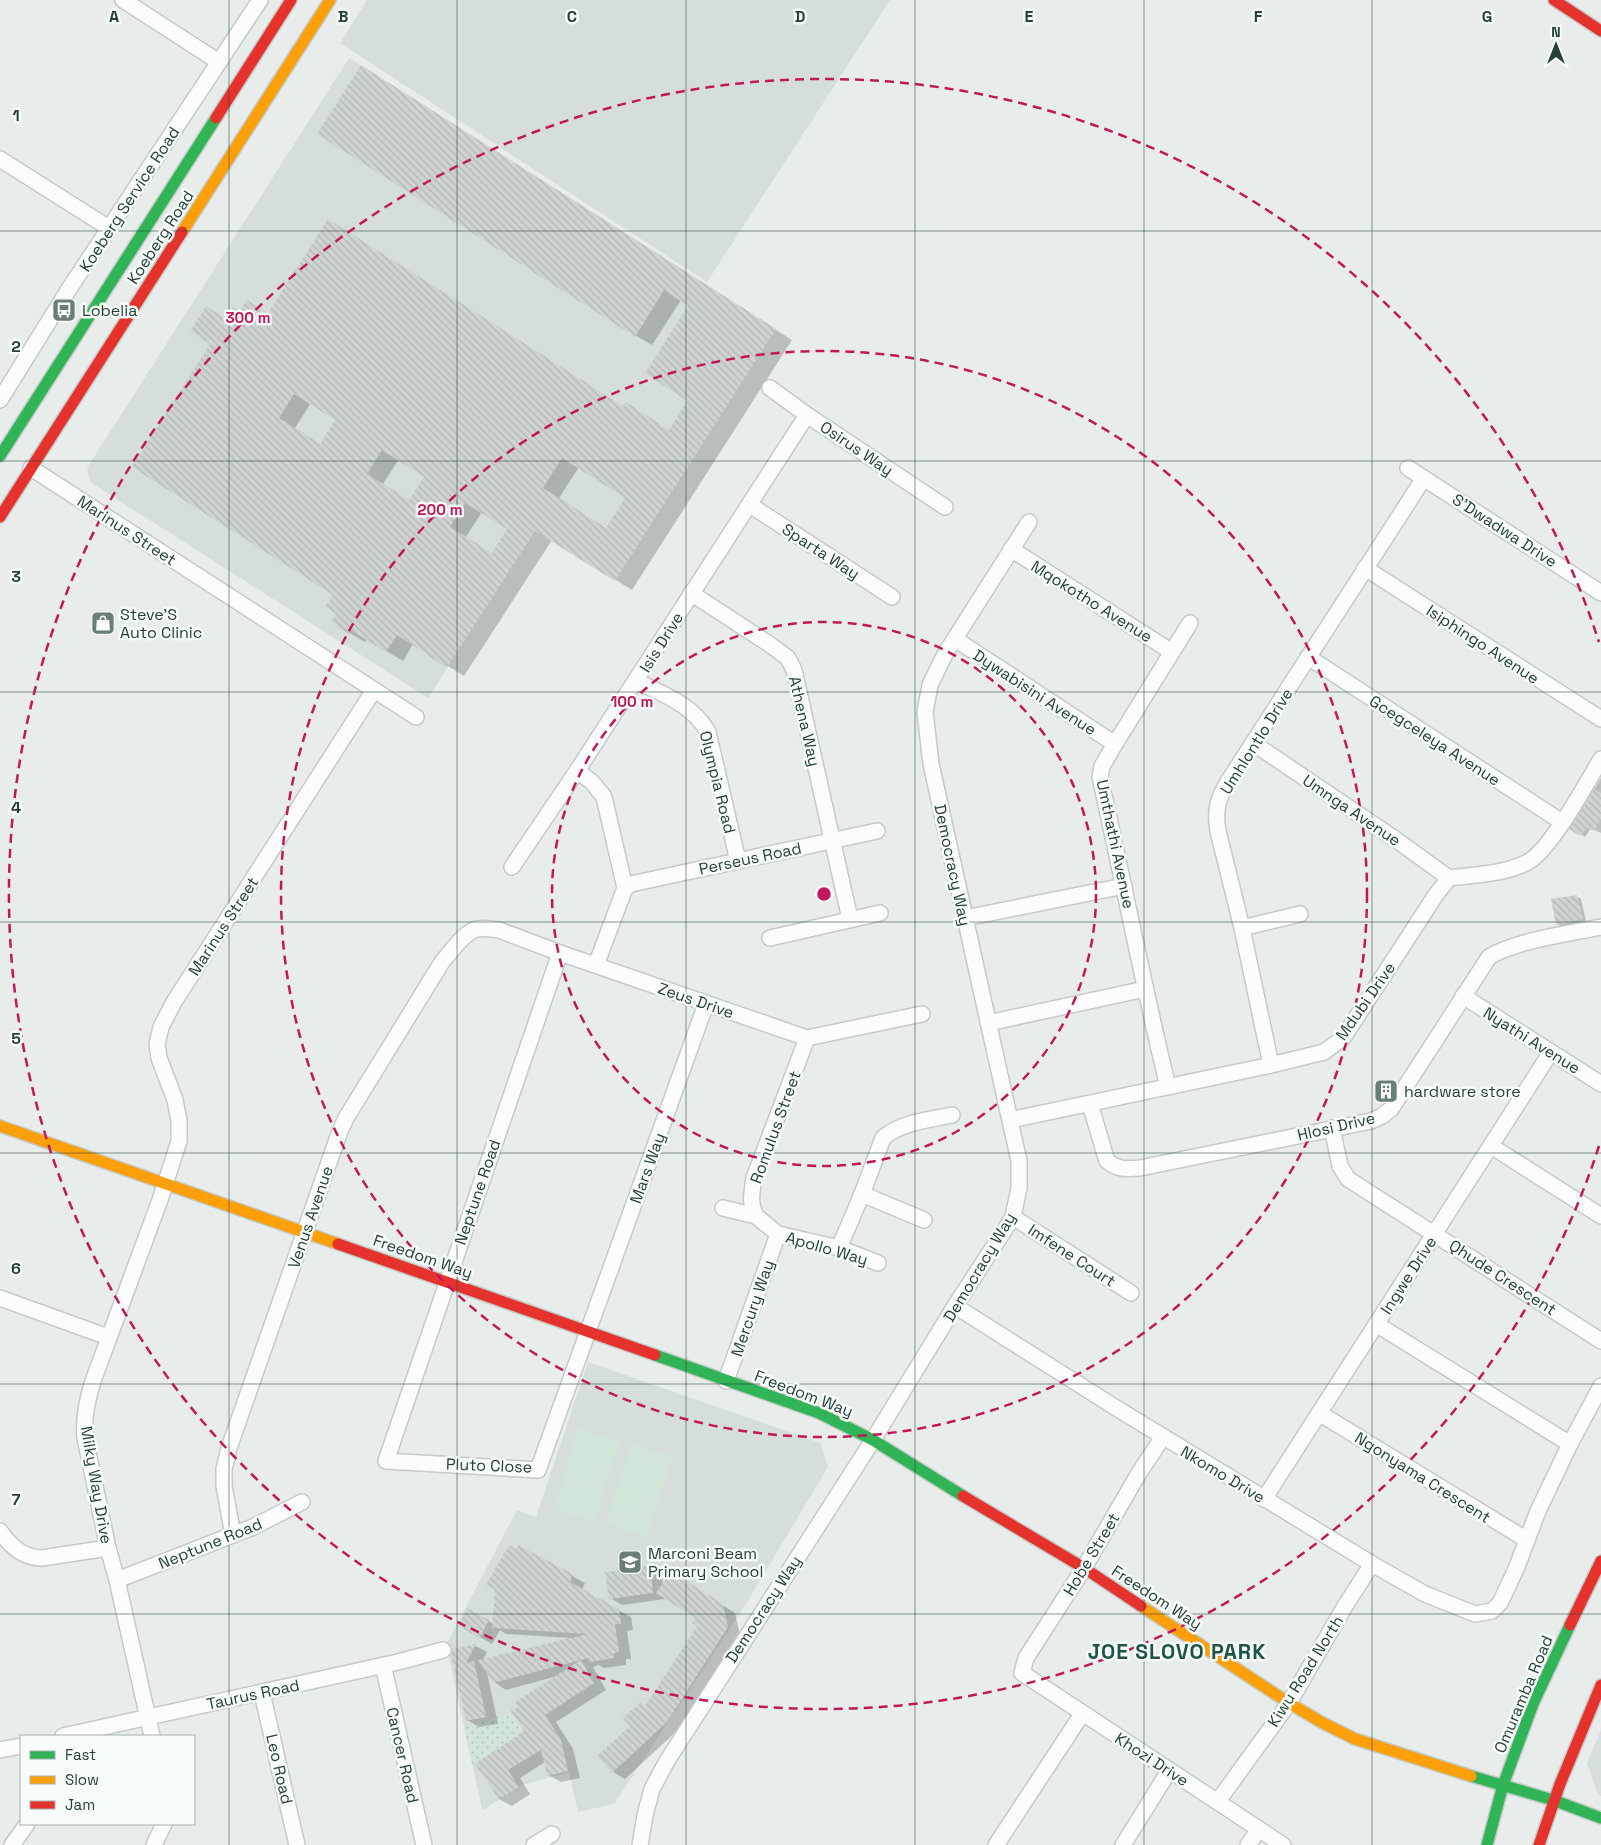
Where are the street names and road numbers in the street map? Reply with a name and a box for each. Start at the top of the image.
street label: Koeberg Service Road [75,123,184,276]
street label: Koeberg Road [122,186,199,288]
street label: Osirus Way [816,416,897,481]
street label: S'Dwadwa Drive [1448,489,1561,572]
street label: Marinus Street [73,491,180,570]
street label: Sparta Way [778,519,864,584]
street label: Mqokotho Avenue [1027,556,1156,647]
street label: Isiphingo Avenue [1422,600,1543,689]
street label: Isis Drive [635,608,688,676]
street label: Dywabisini Avenue [969,645,1100,740]
street label: Athena Way [784,674,825,768]
street label: Umhlontlo Drive [1215,684,1297,798]
street label: Gcegceleya Avenue [1365,690,1504,791]
street label: Olympia Road [695,729,740,836]
street label: Umnga Avenue [1299,770,1405,851]
street label: Umthathi Avenue [1092,778,1139,911]
street label: Democracy Way [929,802,976,928]
street label: Perseus Road [697,837,803,880]
street label: Marinus Street [184,873,263,980]
street label: Mdubi Drive [1331,958,1400,1044]
street label: Zeus Drive [655,978,737,1023]
street label: Nyathi Avenue [1479,1002,1584,1079]
street label: Romulus Street [745,1068,806,1186]
street label: Hlosi Drive [1295,1107,1377,1146]
street label: Mars Way [625,1130,670,1207]
street label: Neptune Road [450,1137,505,1248]
street label: Venus Avenue [283,1163,338,1271]
street label: Democracy Way [938,1209,1020,1326]
street label: Imfene Court [1024,1219,1120,1292]
street label: Apollo Way [783,1227,870,1270]
street label: Freedom Way [370,1230,475,1283]
street label: Ingwe Drive [1375,1232,1441,1318]
street label: Qhude Crescent [1445,1235,1560,1320]
street label: Mercury Way [726,1257,779,1359]
street label: Freedom Way [752,1365,856,1422]
street label: Milky Way Drive [76,1425,117,1546]
street label: Ngonyama Crescent [1351,1427,1495,1528]
street label: Nkomo Drive [1177,1441,1269,1508]
street label: Pluto Close [445,1453,533,1478]
street label: Hobe Street [1058,1509,1124,1600]
street label: Neptune Road [155,1513,265,1574]
street label: Democracy Way [721,1552,806,1667]
street label: Freedom Way [1107,1560,1206,1635]
street label: Kiwu Road North [1263,1612,1348,1731]
street label: Omuramba Road [1489,1632,1558,1756]
street label: Taurus Road [205,1674,301,1715]
street label: Cancer Road [381,1705,424,1805]
street label: Khozi Drive [1111,1728,1193,1791]
street label: Leo Road [261,1732,298,1806]

